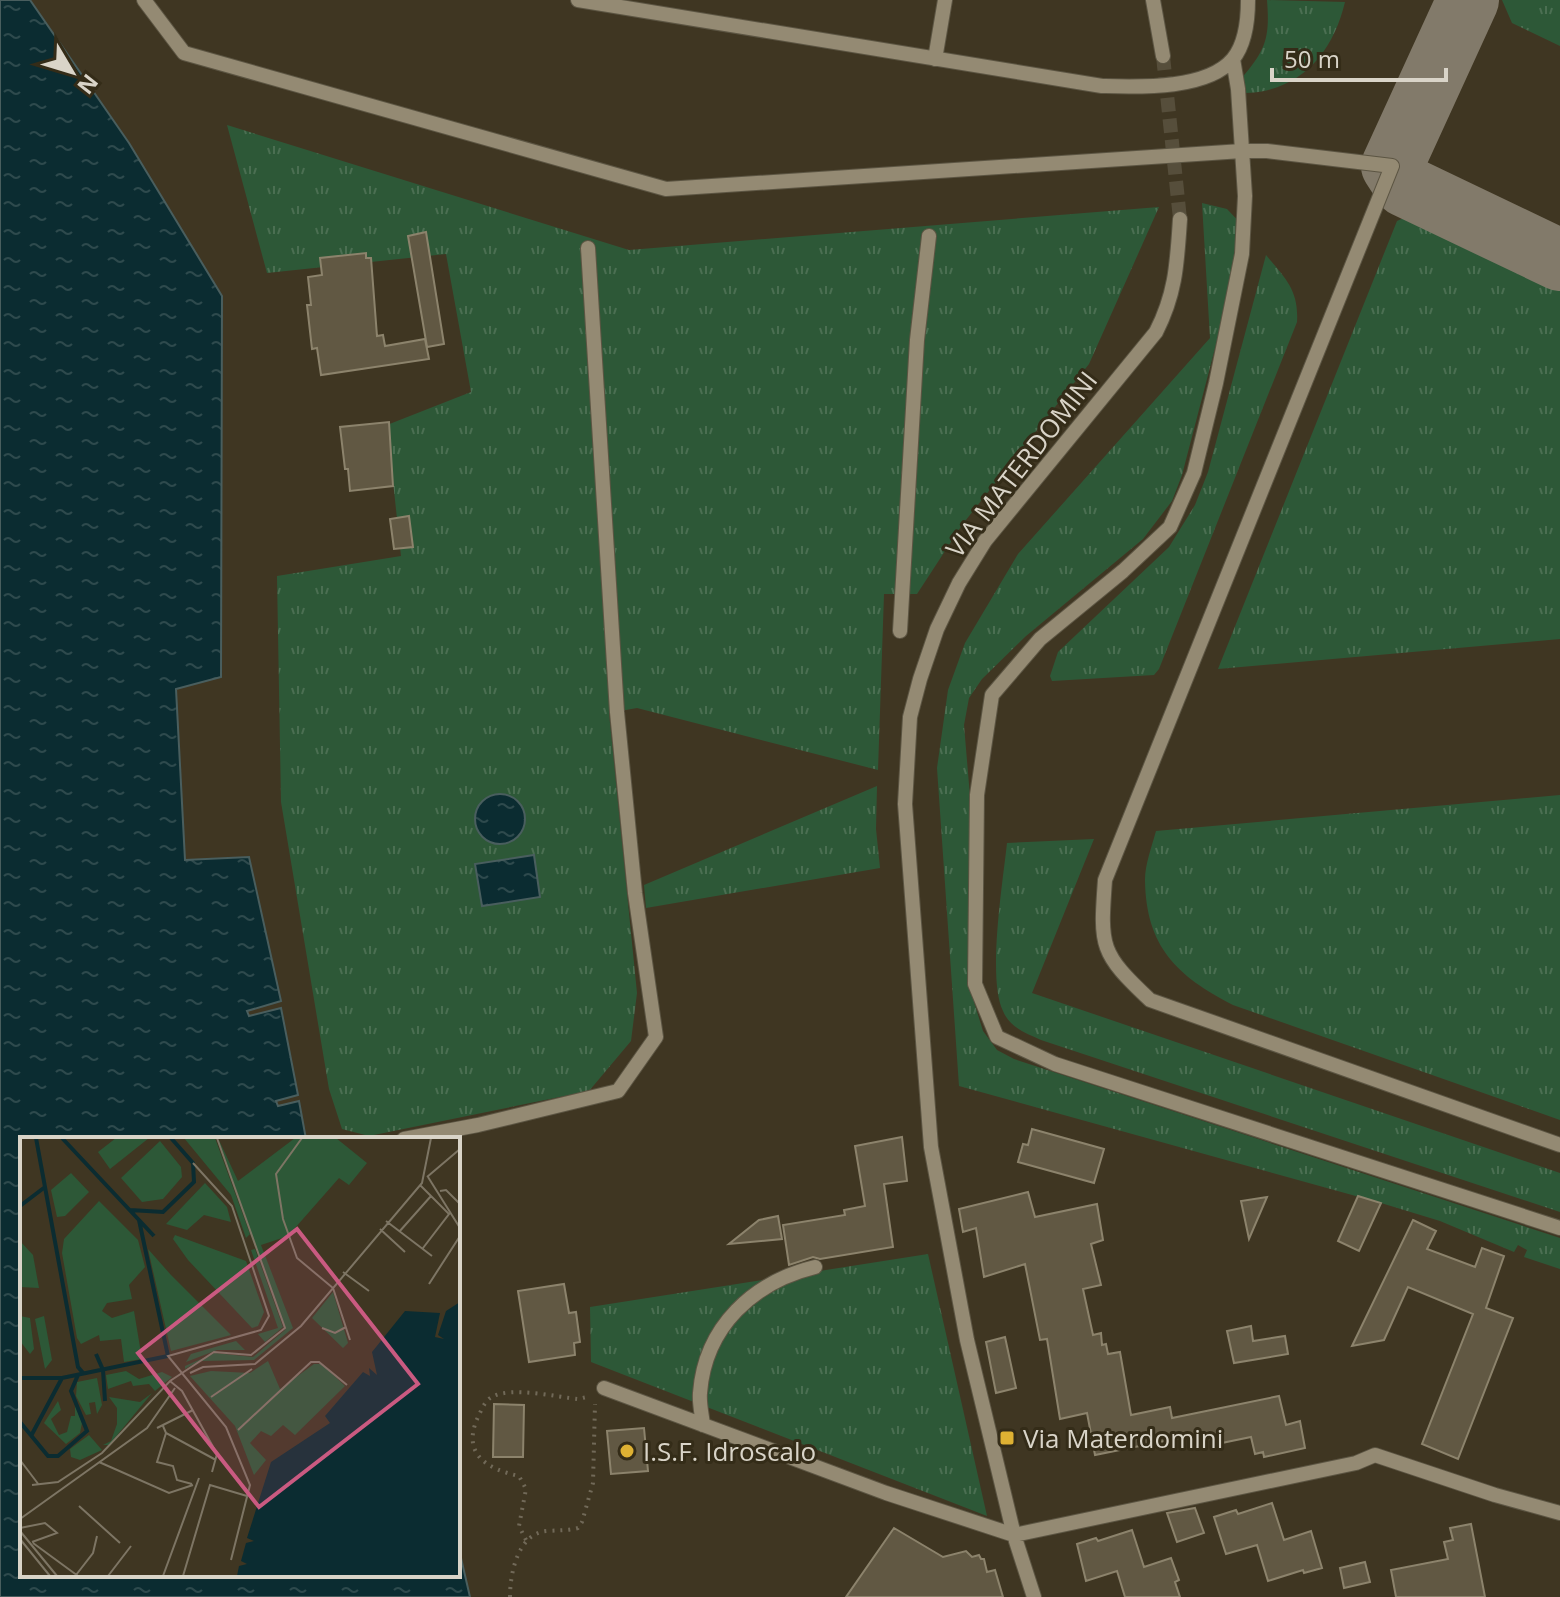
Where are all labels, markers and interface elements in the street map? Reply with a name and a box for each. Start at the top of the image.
north arrow [32,32,112,112]
scale bar [1272,32,1446,82]
text: 50 m [1284,42,1340,75]
text: N [71,69,106,101]
street label: VIA MATERDOMINI [937,363,1105,565]
inset map [20,1137,460,1577]
place label: Via Materdomini [1023,1420,1223,1456]
marker: Via Materdomini [998,1429,1016,1447]
place label: I.S.F. Idroscalo [643,1433,816,1469]
marker: I.S.F. Idroscalo [618,1442,636,1460]

